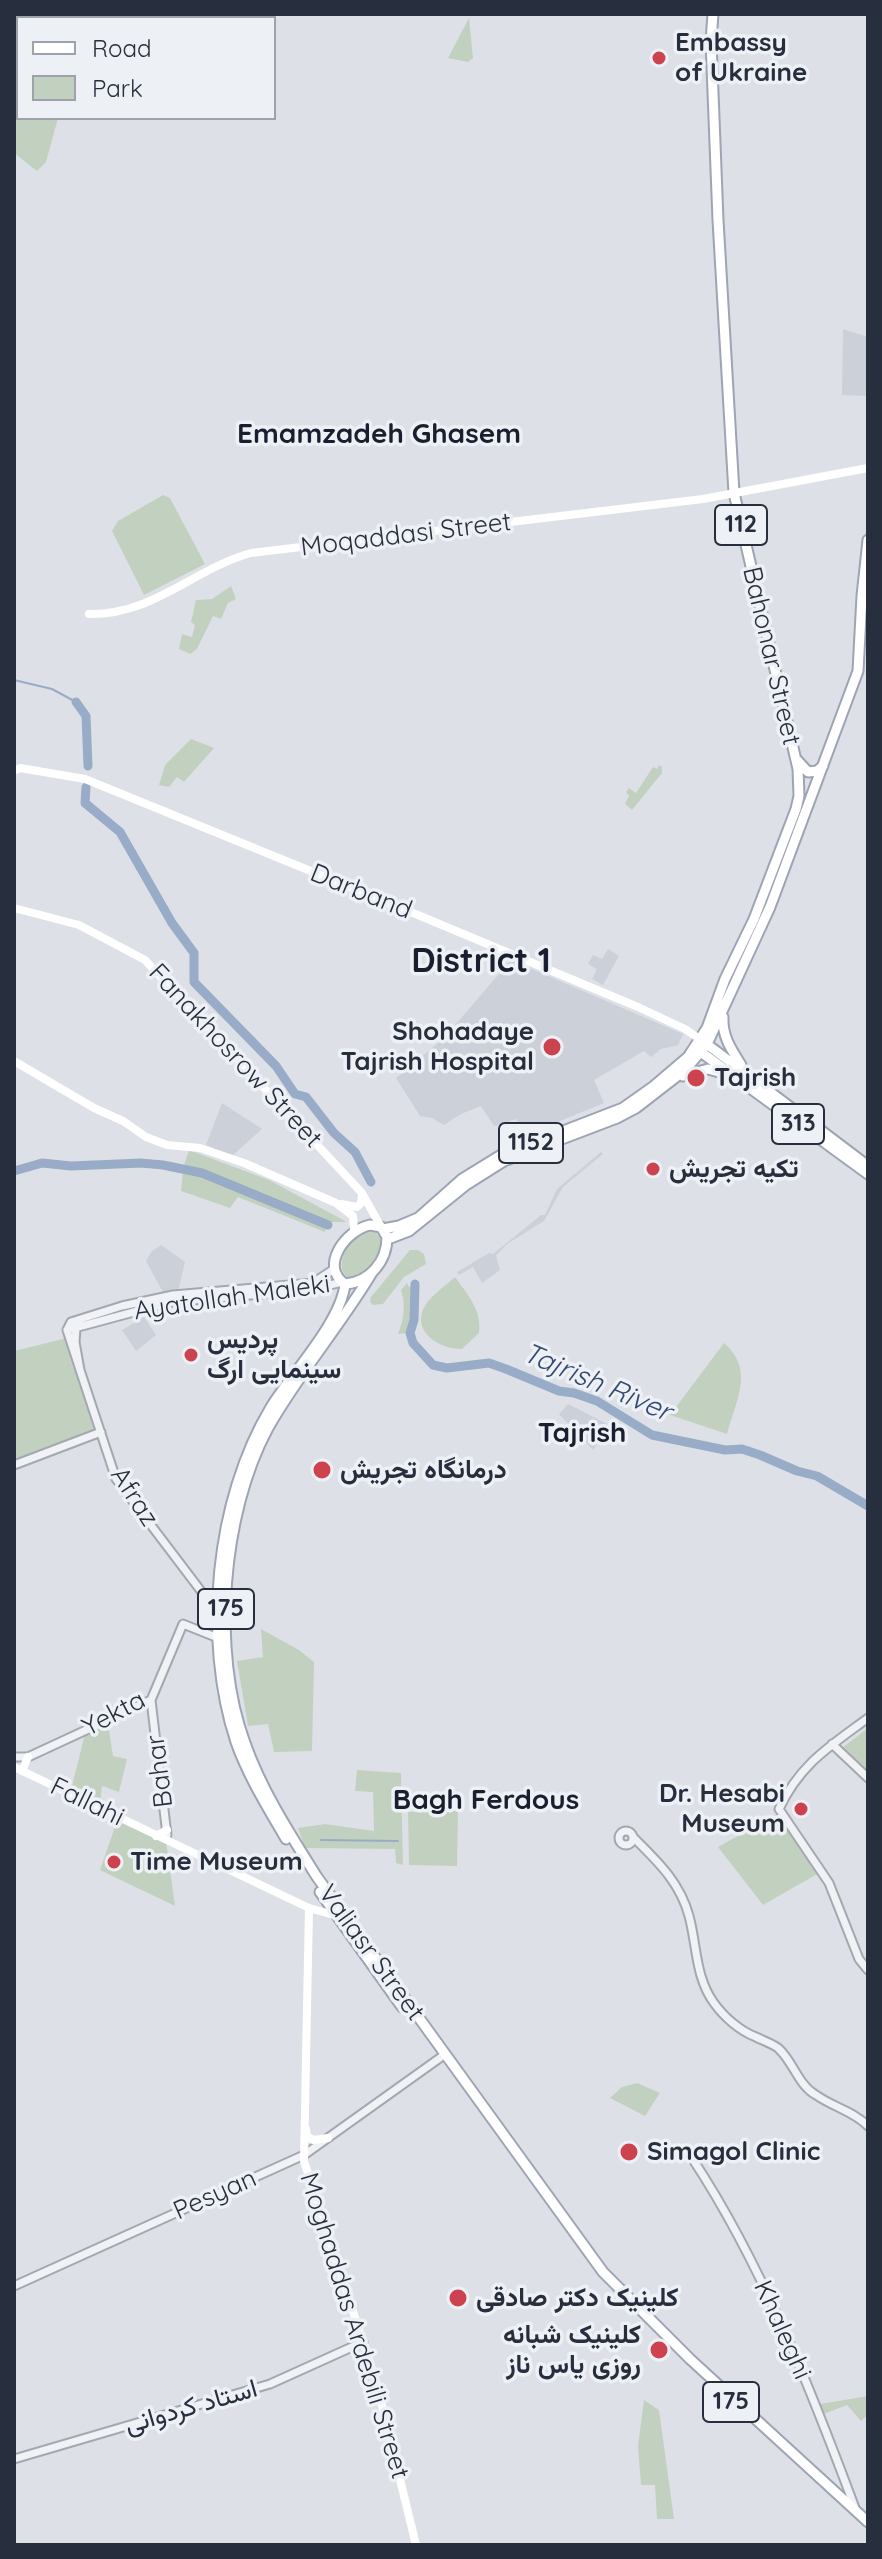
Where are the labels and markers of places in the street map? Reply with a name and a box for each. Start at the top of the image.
place label: Embassy of Ukraine [675,27,807,88]
marker: Embassy of Ukraine [650,49,668,67]
place label: Shohadaye Tajrish Hospital [340,1016,534,1078]
marker: Shohadaye Tajrish Hospital [541,1036,563,1058]
place label: Tajrish [714,1062,796,1094]
marker: Tajrish [685,1067,707,1089]
place label: تکیه تجریش [669,1153,799,1185]
marker: تکیه تجریش [644,1160,662,1178]
place label: پردیس سینمایی ارگ [207,1324,341,1386]
marker: پردیس سینمایی ارگ [182,1346,200,1364]
place label: درمانگاه تجریش [340,1454,507,1486]
marker: درمانگاه تجریش [311,1459,333,1481]
place label: Dr. Hesabi Museum [659,1778,785,1840]
marker: Dr. Hesabi Museum [792,1800,810,1818]
place label: Time Museum [130,1846,303,1878]
marker: Time Museum [105,1853,123,1871]
place label: Simagol Clinic [647,2136,820,2168]
marker: Simagol Clinic [618,2141,640,2163]
place label: کلینیک دکتر صادقی [476,2282,678,2314]
marker: کلینیک دکتر صادقی [447,2287,469,2309]
place label: کلینیک شبانه روزی یاس ناز [503,2319,641,2380]
marker: کلینیک شبانه روزی یاس ناز [648,2339,670,2361]

